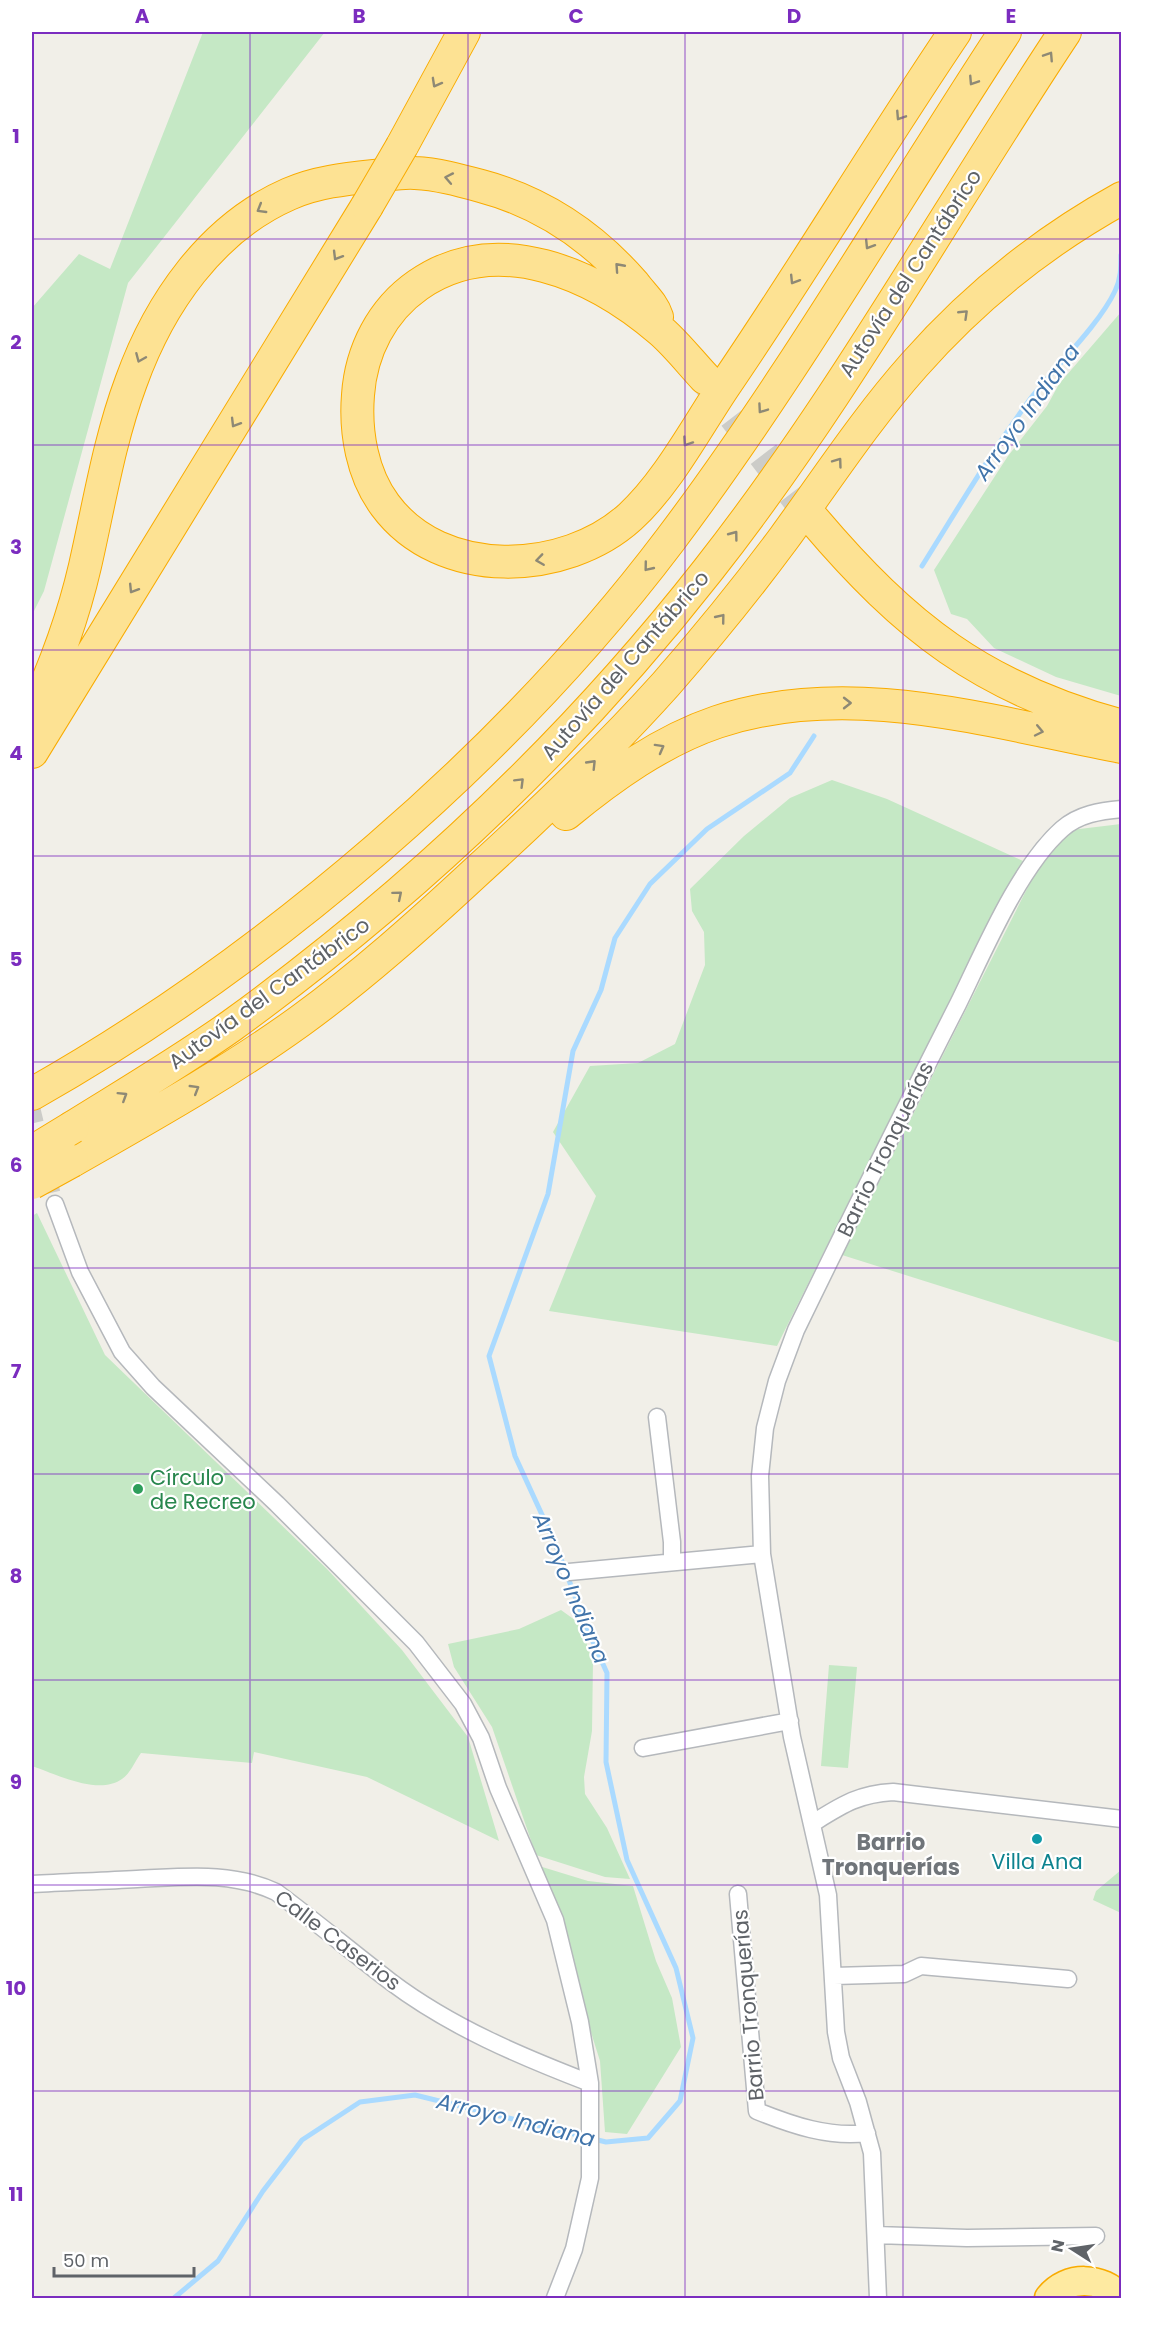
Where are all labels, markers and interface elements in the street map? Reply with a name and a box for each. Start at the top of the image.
text: A [135,2,150,30]
text: B [352,2,366,30]
text: C [568,2,584,30]
text: D [787,2,801,30]
text: E [1006,2,1016,30]
one-way arrow [1041,52,1053,62]
one-way arrow [969,75,981,85]
one-way arrow [432,77,443,87]
one-way arrow [896,109,907,120]
text: 1 [12,122,20,150]
street label: Autovía del Cantábrico [832,163,988,383]
one-way arrow [445,172,455,185]
one-way arrow [257,202,267,213]
one-way arrow [864,239,876,249]
one-way arrow [332,250,344,260]
one-way arrow [615,264,626,274]
one-way arrow [791,273,802,284]
one-way arrow [957,310,968,321]
text: 2 [10,328,22,356]
water label: Arroyo Indiana [966,337,1087,487]
one-way arrow [135,351,147,362]
one-way arrow [758,402,769,413]
one-way arrow [231,417,243,427]
one-way arrow [683,436,694,447]
one-way arrow [831,458,842,469]
one-way arrow [727,531,738,542]
text: 3 [10,533,22,561]
one-way arrow [536,553,545,565]
one-way arrow [644,560,655,571]
street label: Autovía del Cantábrico [535,564,715,766]
one-way arrow [128,583,140,593]
one-way arrow [713,614,724,625]
one-way arrow [842,697,851,709]
one-way arrow [1034,724,1044,737]
text: 4 [9,739,23,767]
one-way arrow [654,744,664,756]
one-way arrow [584,760,595,771]
one-way arrow [513,779,524,790]
one-way arrow [391,891,402,902]
street label: Autovía del Cantábrico [162,910,376,1076]
text: 5 [10,945,23,973]
street label: Barrio Tronquerías [830,1056,940,1242]
one-way arrow [189,1084,199,1096]
one-way arrow [117,1092,127,1104]
text: 6 [10,1151,22,1179]
text: 7 [11,1357,22,1385]
place label: Círculo de Recreo [150,1463,256,1516]
marker: Círculo de Recreo [131,1482,145,1496]
water label: Arroyo Indiana [525,1506,617,1669]
text: 8 [10,1562,22,1590]
text: 9 [10,1768,22,1796]
district label: Barrio Tronquerías [822,1827,960,1883]
marker: Villa Ana [1030,1832,1044,1846]
place label: Villa Ana [991,1847,1083,1876]
street label: Calle Caserios [269,1883,407,1997]
street label: Barrio Tronquerías [725,1908,771,2102]
text: 10 [6,1974,26,2002]
water label: Arroyo Indiana [433,2085,598,2155]
text: 11 [8,2180,24,2208]
north arrow [1042,2219,1102,2279]
text: N [1045,2238,1070,2254]
scale bar [54,2240,194,2278]
text: 50 m [63,2248,109,2273]

